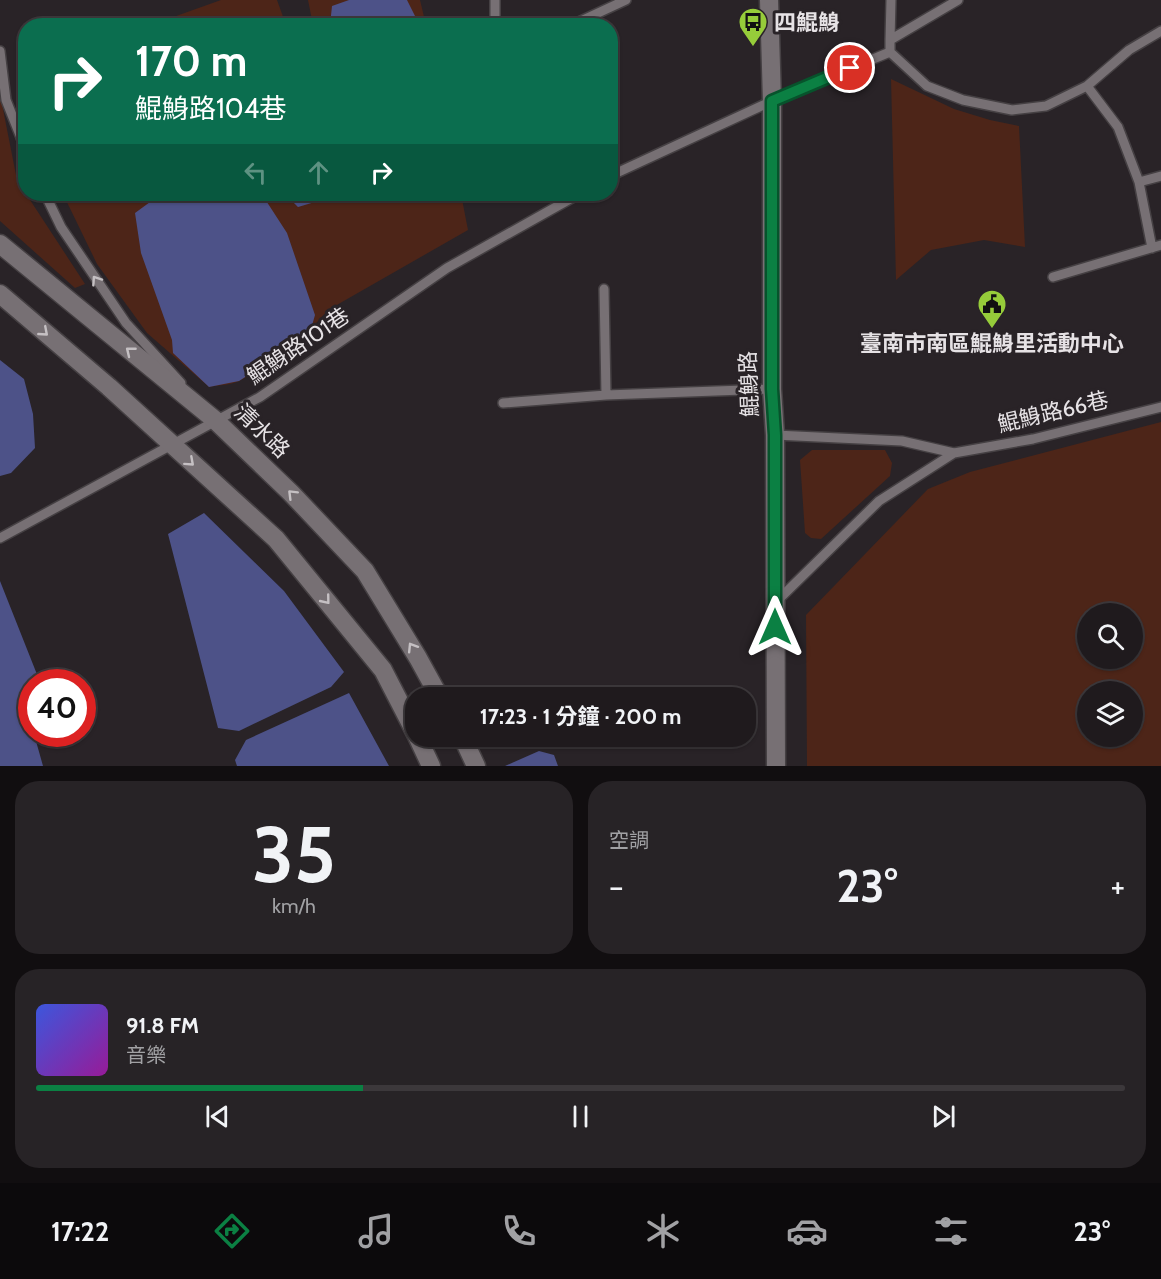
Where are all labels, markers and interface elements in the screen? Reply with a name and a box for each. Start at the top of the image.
bus stop icon: 四鯤鯓 [737,6,769,48]
place label: 四鯤鯓 [774,9,840,36]
text: 170 m [135,35,247,87]
icon: right [36,42,114,120]
pin [824,42,875,93]
icon: arrive [833,51,866,84]
text: 鯤鯓路104巷 [135,92,286,125]
icon: left [239,156,272,189]
icon: ahead [302,156,335,189]
icon: right [365,156,398,189]
one-way arrow [92,275,103,286]
public building icon: 臺南市南區鯤鯓里活動中心 [976,288,1008,330]
street label: 鯤鯓路101巷 [242,302,354,390]
one-way arrow [37,324,48,335]
place label: 臺南市南區鯤鯓里活動中心 [860,330,1124,357]
one-way arrow [126,347,137,358]
street label: 鯤鯓路 [734,351,764,417]
street label: 鯤鯓路66巷 [995,386,1111,438]
street label: 清水路 [229,398,295,464]
one-way arrow [183,455,194,466]
one-way arrow [288,491,299,502]
one-way arrow [319,593,330,604]
position arrow [743,595,807,659]
map controls [1077,603,1143,747]
button: search [1077,603,1143,669]
one-way arrow [408,642,419,653]
speed limit sign: 40 [18,669,96,747]
button: layers [1077,681,1143,747]
text: 17:23 · 1 分鐘 · 200 m [480,703,681,730]
text: 35 [252,807,336,902]
text: 空調 [609,828,649,852]
text: 23° [836,859,898,913]
text: − [609,866,624,906]
text: + [1110,866,1125,906]
text: km/h [272,894,316,918]
text: 91.8 FM [126,1012,199,1039]
text: 音樂 [126,1043,166,1067]
icon: previous [201,1100,234,1133]
icon: pause [564,1100,597,1133]
icon: next [927,1100,960,1133]
icon: directions [211,1210,253,1252]
icon: music [355,1210,397,1252]
icon: phone [498,1210,540,1252]
icon: climate [642,1210,684,1252]
icon: car [786,1210,828,1252]
icon: filters [930,1210,972,1252]
text: 17:22 [51,1215,109,1248]
text: 23° [1073,1215,1110,1248]

